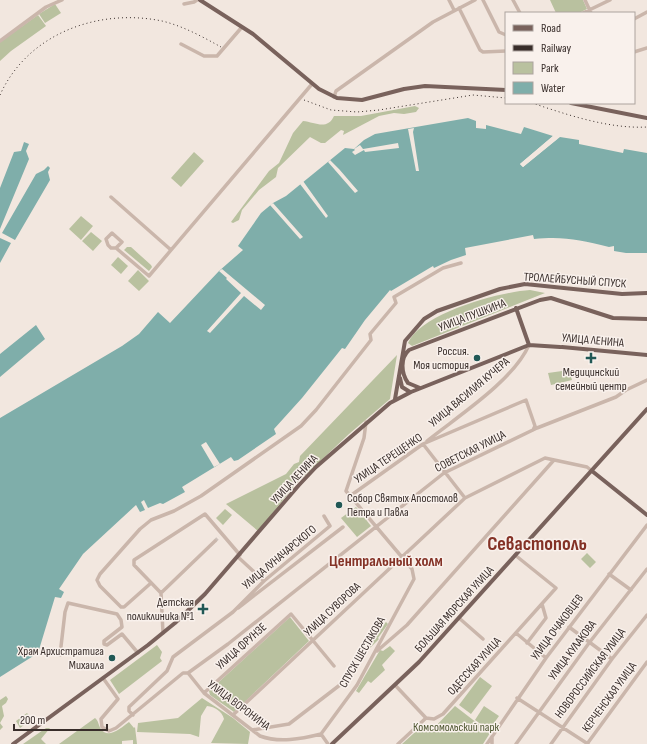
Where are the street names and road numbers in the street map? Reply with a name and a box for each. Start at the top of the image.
street label: ТРОЛЛЕЙБУСНЫЙ СПУСК [523,269,627,292]
street label: УЛИЦА ПУШКИНА [436,295,509,335]
street label: УЛИЦА ЛЕНИНА [561,330,626,351]
street label: УЛИЦА ВАСИЛИЯ КУЧЕРА [426,354,513,431]
street label: СОВЕТСКАЯ УЛИЦА [432,427,509,476]
street label: УЛИЦА ТЕРЕЩЕНКО [351,430,425,487]
street label: УЛИЦА ЛЕНИНА [268,451,322,507]
street label: УЛИЦА ЛУНАЧАРСКОГО [239,522,320,593]
street label: БОЛЬШАЯ МОРСКАЯ УЛИЦА [412,562,498,656]
street label: УЛИЦА СУВОРОВА [301,579,365,640]
street label: УЛИЦА ОЧАКОВЦЕВ [528,591,587,663]
street label: СПУСК ШЕСТАКОВА [336,613,389,691]
street label: УЛИЦА КУЛАКОВА [545,617,600,683]
street label: УЛИЦА ФРУНЗЕ [213,620,270,673]
street label: НОВОРОССИЙСКАЯ УЛИЦА [552,625,630,721]
street label: ОДЕССКАЯ УЛИЦА [444,634,505,699]
street label: КЕРЧЕНСКАЯ УЛИЦА [579,659,640,735]
street label: УЛИЦА ВОРОНИНА [204,677,274,734]

